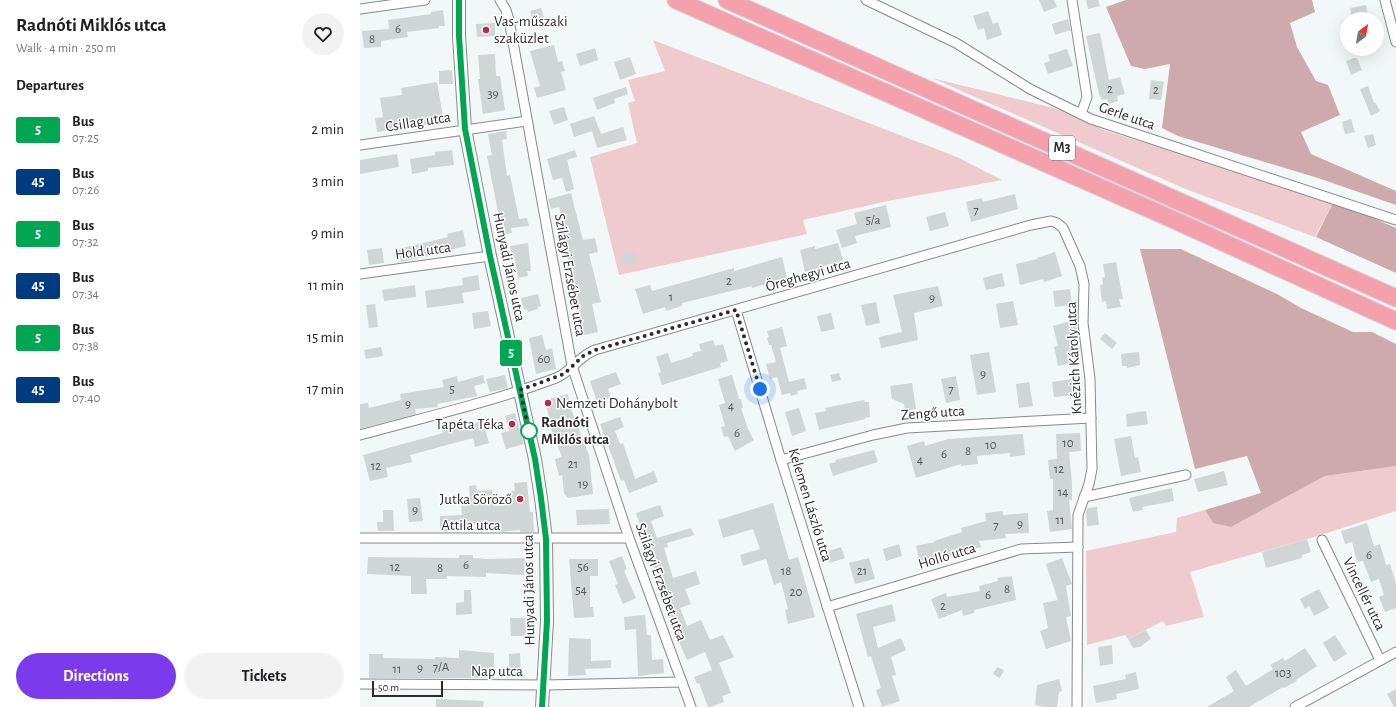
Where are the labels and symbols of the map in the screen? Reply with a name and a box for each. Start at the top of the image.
north arrow [1340,12,1384,56]
place label: Vas-műszaki szaküzlet [494,14,568,46]
house number: 6 [395,23,401,36]
marker: Vas-műszaki szaküzlet [481,25,491,35]
house number: 8 [369,33,375,46]
house number: 2 [1107,83,1113,96]
house number: 2 [1153,84,1159,97]
house number: 39 [487,88,499,101]
street label: Gerle utca [1097,99,1157,133]
street label: Csillag utca [384,109,452,135]
road number: M3 [1049,136,1075,160]
house number: 7 [973,204,979,217]
street label: Hunyadi János utca [490,211,528,323]
street label: Szilágyi Erzsébet utca [552,212,588,338]
house number: 5/a [865,214,881,227]
street label: Hold utca [394,240,452,262]
street label: Öreghegyi utca [763,254,852,294]
house number: 2 [726,275,732,288]
house number: 1 [669,291,673,304]
house number: 9 [929,292,935,305]
street label: Knézich Károly utca [1064,301,1084,415]
line badge: 5 [498,340,524,366]
house number: 60 [538,353,551,366]
house number: 9 [980,368,986,381]
your location [750,379,770,399]
house number: 5 [449,383,455,396]
house number: 7 [948,383,954,396]
place label: Nemzeti Dohánybolt [556,396,678,411]
house number: 9 [405,398,411,411]
marker: Nemzeti Dohánybolt [543,398,553,408]
house number: 4 [728,400,734,413]
street label: Zengő utca [901,403,966,423]
place label: Radnóti Miklós utca [541,415,609,447]
place label: Tapéta Téka [435,417,504,432]
marker: Tapéta Téka [507,419,517,429]
marker: Radnóti Miklós utca [520,422,538,440]
house number: 6 [734,427,740,440]
house number: 10 [1062,437,1074,450]
house number: 10 [985,439,997,452]
house number: 8 [965,445,971,458]
street label: Kelemen László utca [786,446,834,564]
house number: 6 [941,448,947,461]
house number: 4 [917,454,923,467]
house number: 21 [568,458,578,471]
house number: 12 [371,460,381,473]
house number: 12 [1054,463,1064,476]
house number: 19 [578,478,588,491]
house number: 14 [1058,486,1068,499]
place label: Jutka Söröző [440,492,512,507]
marker: Jutka Söröző [515,494,525,504]
house number: 9 [412,504,418,517]
house number: 11 [1056,514,1064,527]
street label: Attila utca [441,518,501,533]
house number: 9 [1017,518,1023,531]
house number: 7 [993,519,999,532]
street label: Szilágyi Erzsébet utca [633,521,689,643]
street label: Hunyadi János utca [521,534,537,646]
street label: Holló utca [916,540,978,572]
house number: 6 [1366,549,1372,562]
street label: Vincellér utca [1340,555,1388,633]
house number: 6 [463,559,469,572]
house number: 12 [390,561,400,574]
house number: 56 [577,561,589,574]
house number: 8 [437,562,443,575]
house number: 18 [781,565,791,578]
house number: 21 [857,565,867,578]
house number: 8 [1004,583,1010,596]
house number: 54 [575,584,587,597]
house number: 20 [790,586,803,599]
house number: 6 [985,589,991,602]
house number: 2 [940,600,946,613]
house number: 7/A [433,661,450,674]
house number: 9 [417,662,423,675]
house number: 11 [393,663,401,676]
street label: Nap utca [471,664,523,679]
house number: 103 [1275,667,1291,680]
scale bar [372,679,443,698]

